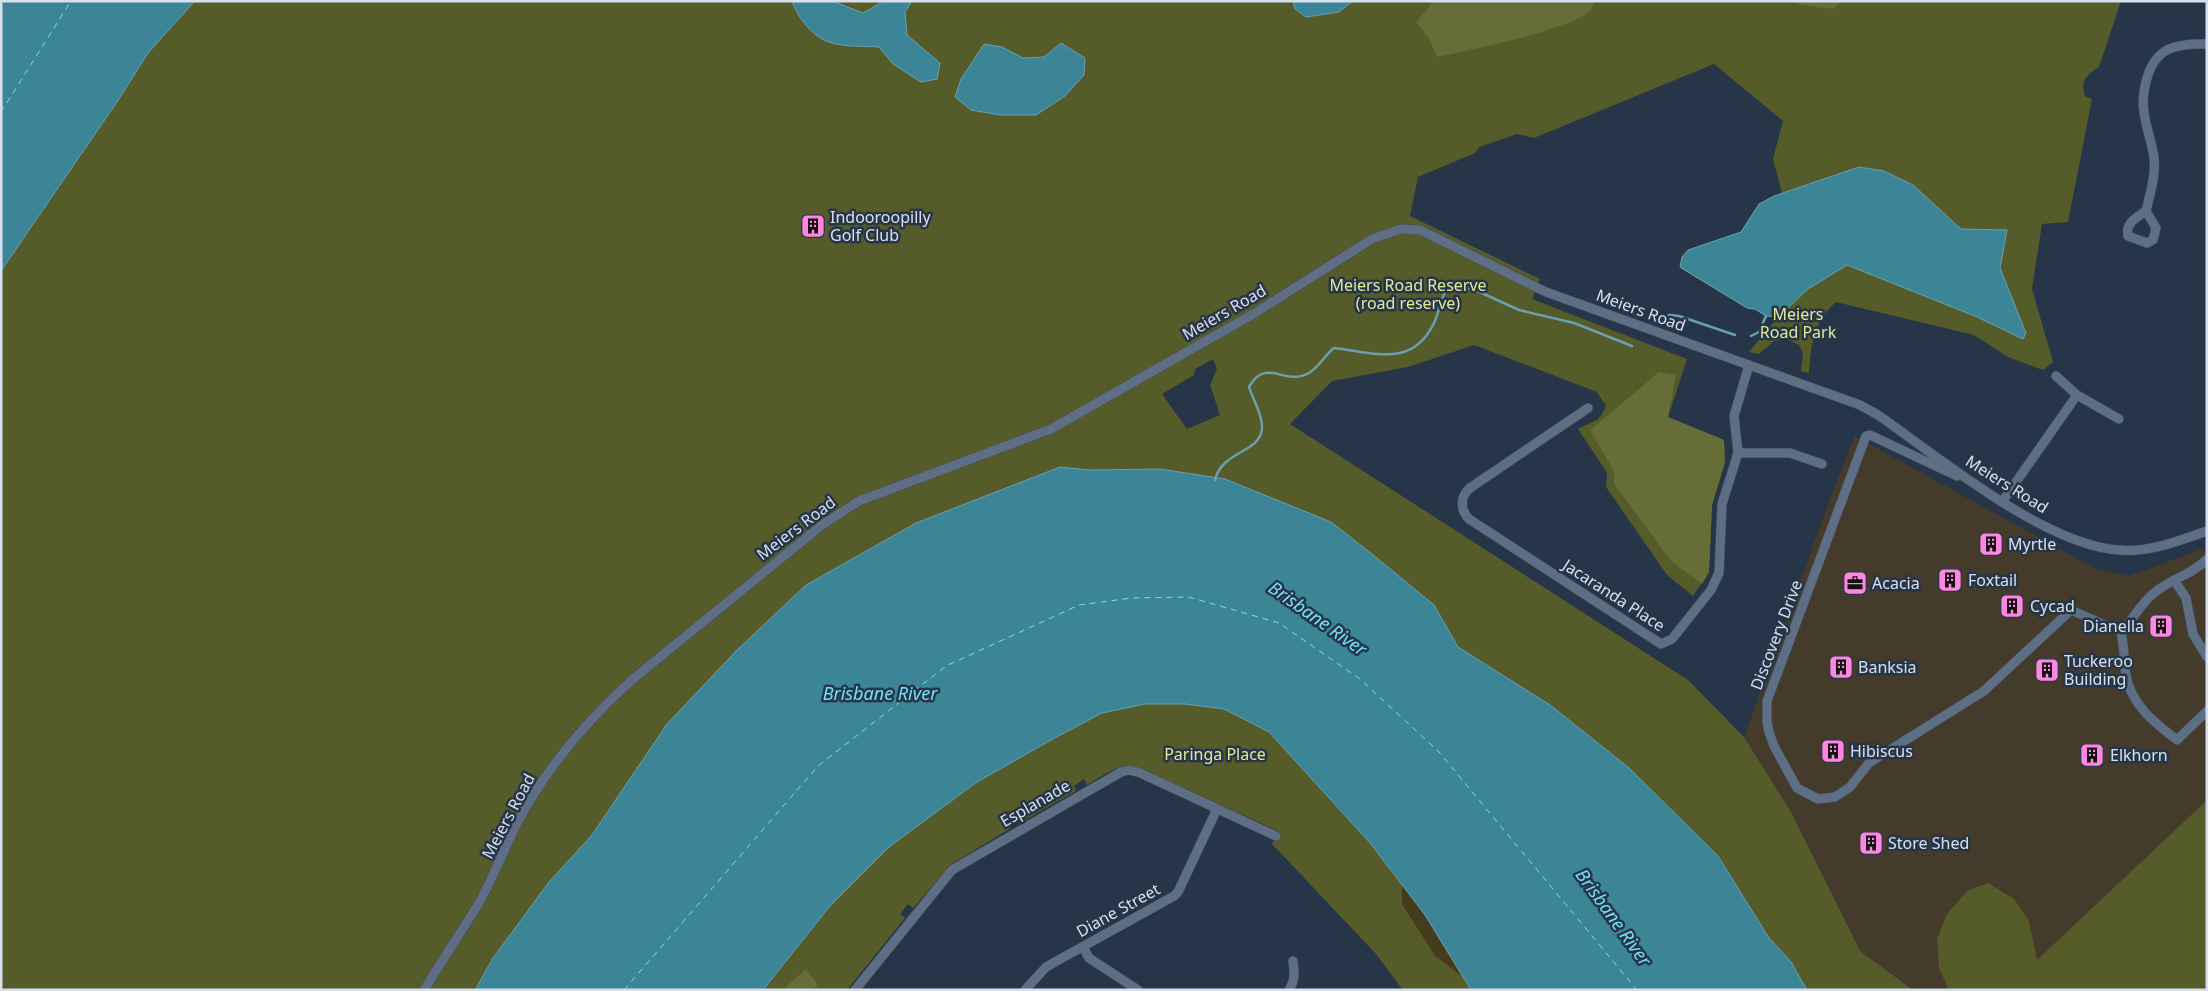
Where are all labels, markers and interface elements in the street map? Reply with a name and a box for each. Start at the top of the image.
place label: Indooroopilly Golf Club [830,206,931,246]
building icon: Indooroopilly Golf Club [800,213,826,239]
park label: Meiers Road Reserve (road reserve) [1329,274,1487,314]
street label: Meiers Road [1178,279,1270,345]
street label: Meiers Road [1593,284,1689,336]
park label: Meiers Road Park [1760,303,1837,343]
street label: Meiers Road [1961,450,2053,518]
street label: Meiers Road [752,491,840,565]
building icon: Myrtle [1978,531,2004,557]
place label: Myrtle [2008,533,2056,555]
street label: Jacaranda Place [1557,553,1669,636]
building icon: Foxtail [1937,567,1963,593]
place label: Foxtail [1968,569,2017,591]
office icon: Acacia [1842,570,1868,596]
place label: Acacia [1872,572,1920,594]
water label: Brisbane River [1264,575,1373,661]
street label: Discovery Drive [1745,577,1807,693]
building icon: Cycad [1999,593,2025,619]
place label: Cycad [2030,595,2075,617]
building icon: Dianella [2148,613,2174,639]
place label: Dianella [2083,615,2144,637]
place label: Tuckeroo Building [2064,650,2133,690]
building icon: Banksia [1828,654,1854,680]
place label: Banksia [1858,656,1917,678]
building icon: Tuckeroo Building [2034,657,2060,683]
water label: Brisbane River [823,681,938,705]
building icon: Hibiscus [1820,738,1846,764]
place label: Hibiscus [1850,740,1913,762]
building icon: Elkhorn [2079,742,2105,768]
park label: Paringa Place [1164,743,1266,765]
place label: Elkhorn [2110,744,2168,766]
street label: Meiers Road [476,770,540,862]
street label: Esplanade [996,774,1074,832]
building icon: Store Shed [1858,830,1884,856]
place label: Store Shed [1888,832,1969,854]
water label: Brisbane River [1571,864,1658,971]
street label: Diane Street [1072,878,1164,942]

